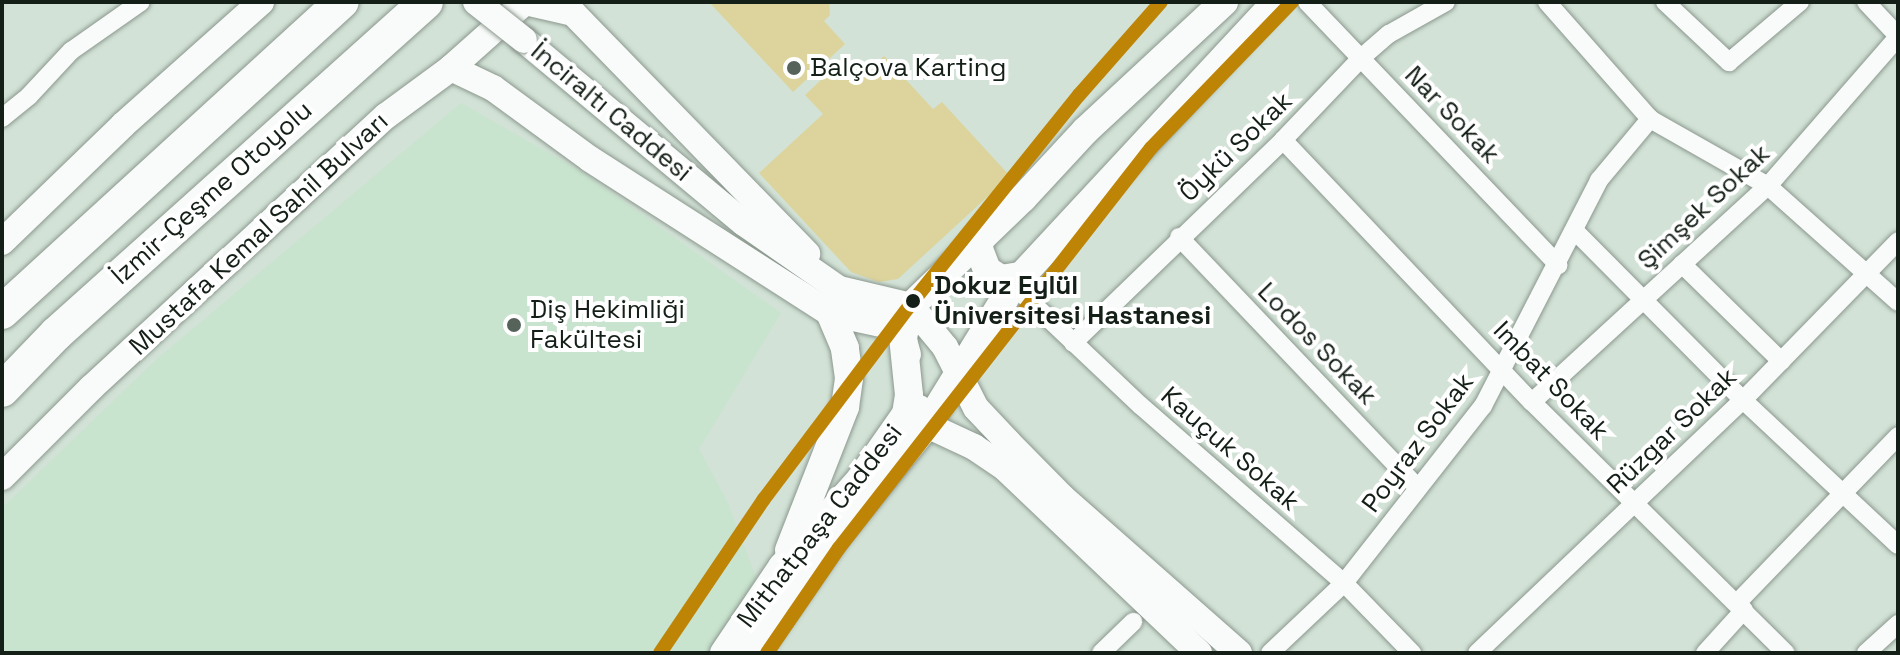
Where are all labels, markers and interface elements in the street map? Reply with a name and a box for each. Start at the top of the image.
street label: İnciraltı Caddesi [524,36,698,188]
place label: Balçova Karting [810,52,1006,84]
marker: Balçova Karting [785,59,803,77]
street label: Nar Sokak [1398,60,1506,170]
street label: Öykü Sokak [1173,86,1299,208]
street label: İzmir-Çeşme Otoyolu [105,95,319,291]
street label: Mustafa Kemal Sahil Bulvarı [123,106,395,362]
street label: Şimşek Sokak [1632,138,1776,276]
place label: Dokuz Eylül Üniversitesi Hastanesi [934,270,1211,332]
street label: Lodos Sokak [1251,276,1383,412]
marker: Dokuz Eylül Üniversitesi Hastanesi [899,287,927,315]
place label: Diş Hekimliği Fakültesi [530,294,685,356]
street label: Imbat Sokak [1487,315,1615,447]
marker: Diş Hekimliği Fakültesi [505,316,523,334]
street label: Rüzgar Sokak [1601,361,1743,501]
street label: Poyraz Sokak [1355,367,1481,519]
street label: Kauçuk Sokak [1154,380,1306,518]
street label: Mithatpaşa Caddesi [731,418,909,634]

